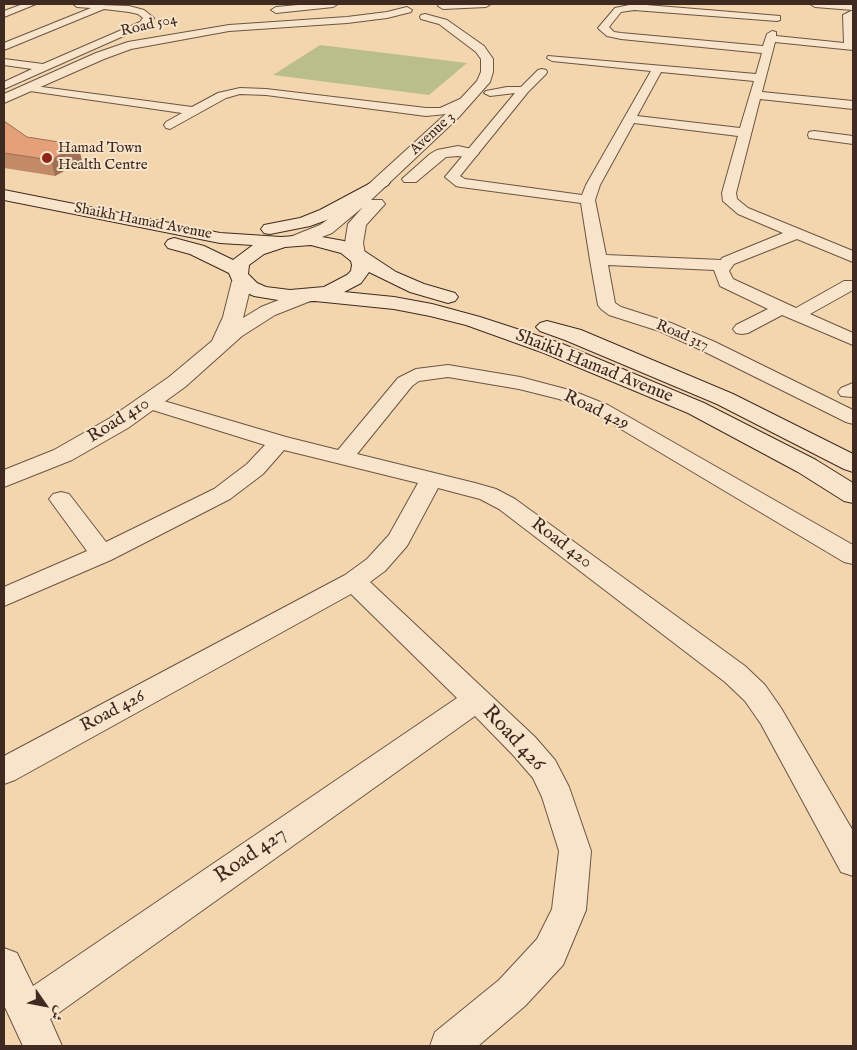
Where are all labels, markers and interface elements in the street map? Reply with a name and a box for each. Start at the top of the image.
street label: Road 504 [119,11,179,41]
street label: Avenue 3 [407,109,459,159]
place label: Hamad Town Health Centre [58,140,148,175]
marker: Hamad Town Health Centre [40,151,54,165]
street label: Shaikh Hamad Avenue [73,200,213,244]
street label: Road 317 [653,317,711,355]
street label: Shaikh Hamad Avenue [512,326,676,408]
street label: Road 429 [560,386,632,436]
street label: Road 410 [84,394,154,448]
street label: Road 420 [526,514,596,574]
street label: Road 426 [77,686,149,738]
street label: Road 426 [476,701,550,777]
street label: Road 427 [210,822,292,890]
north arrow [20,980,70,1030]
text: ش [46,1002,69,1024]

